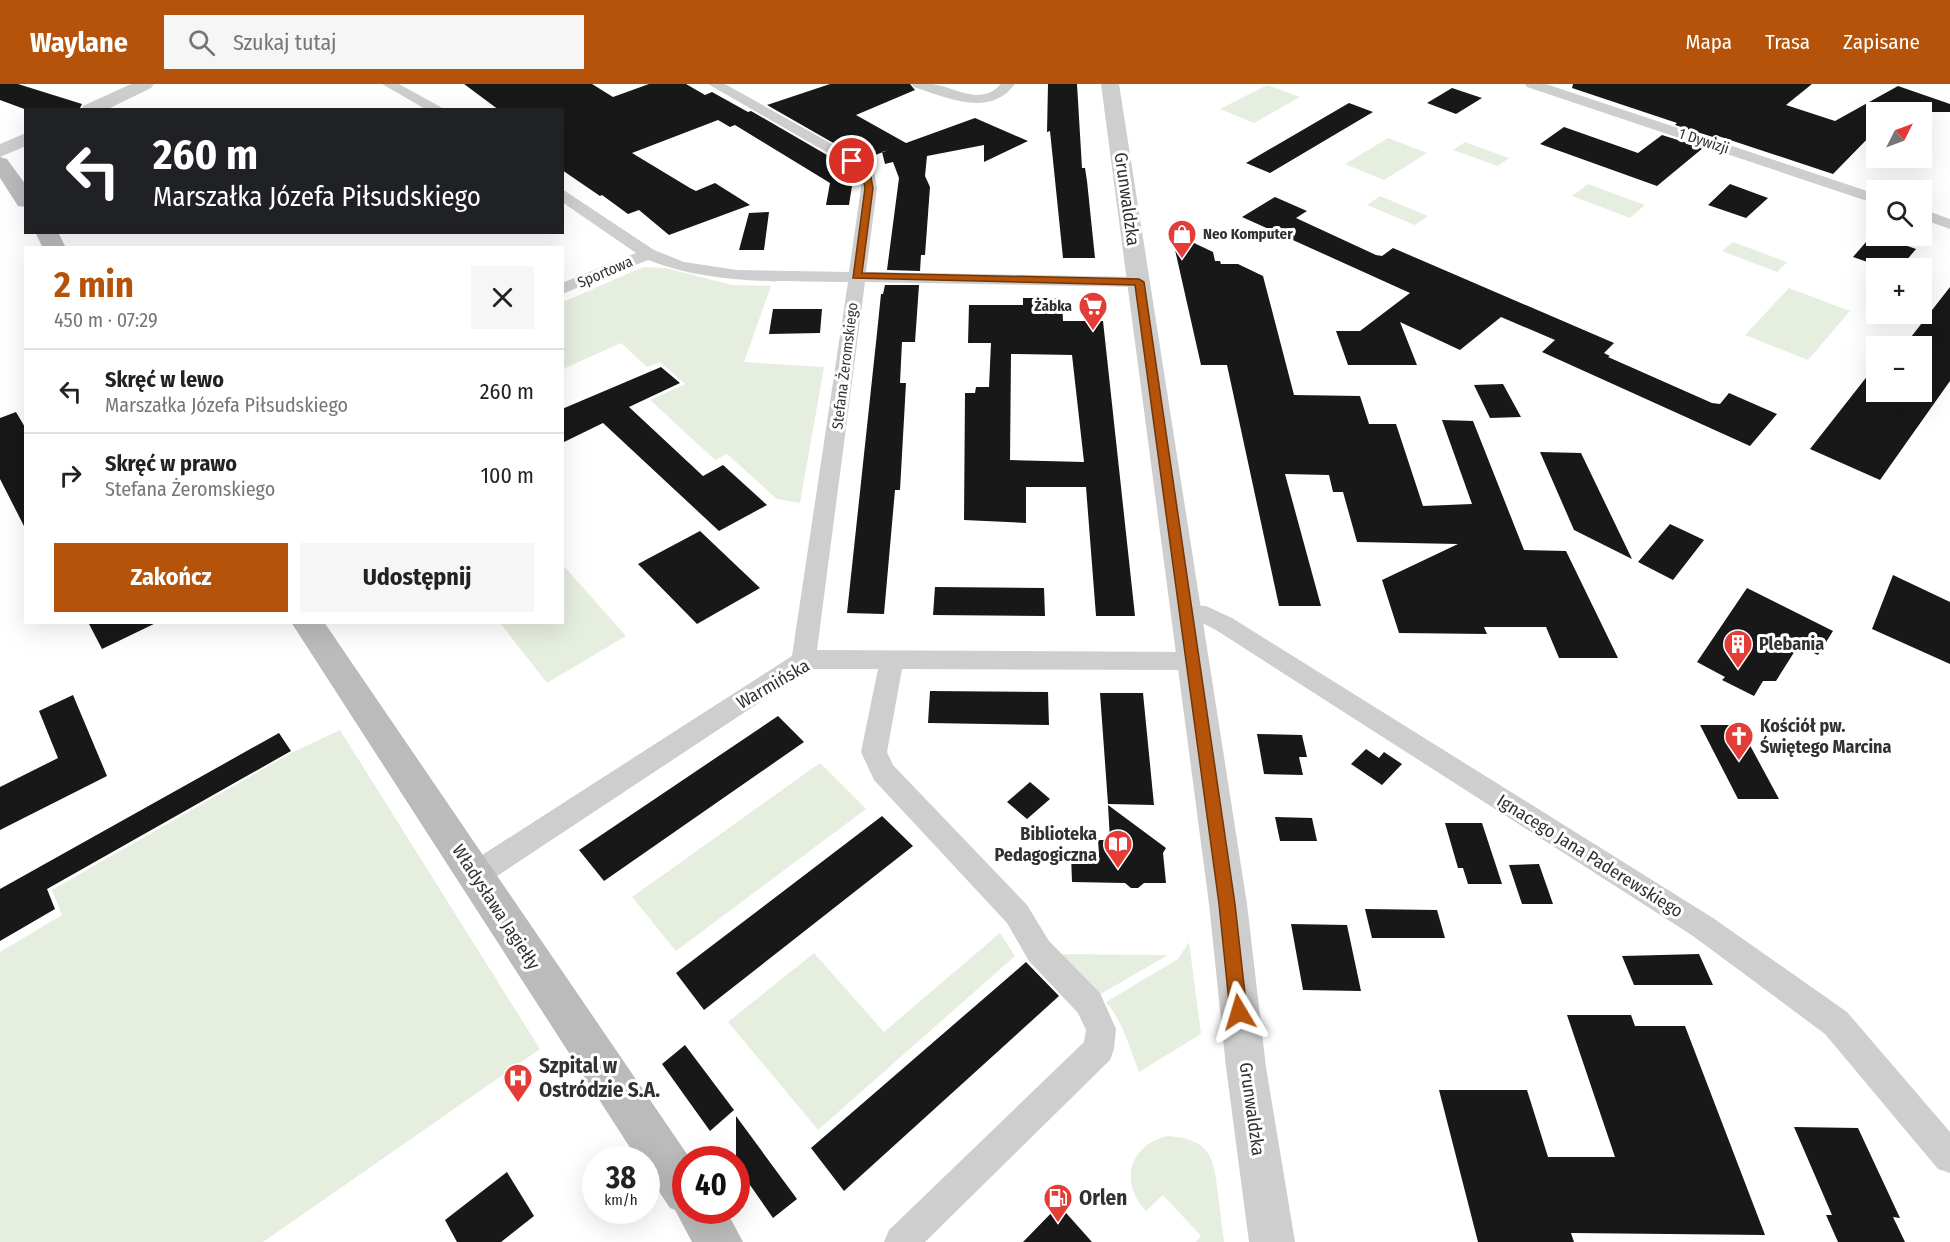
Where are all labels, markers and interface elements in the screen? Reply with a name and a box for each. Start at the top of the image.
search box [164,15,584,69]
text: Waylane [30,26,128,59]
icon: search [185,26,218,59]
text: Szukaj tutaj [233,29,337,56]
text: Mapa [1686,29,1732,55]
text: Trasa [1765,29,1810,55]
text: Zapisane [1843,29,1920,55]
north arrow [1866,102,1932,168]
map controls [1866,102,1932,402]
street label: 1 Dywizji [1677,124,1731,158]
text: 260 m [153,130,258,180]
icon: left [54,132,132,210]
pin [826,135,877,186]
icon: arrive [835,144,868,177]
street label: Grunwaldzka [1110,151,1144,247]
button: search [1866,180,1932,246]
text: Marszałka Józefa Piłsudskiego [153,181,481,213]
shop icon: Neo Komputer [1166,218,1198,260]
place label: Neo Komputer [1203,225,1293,243]
street label: Sportowa [575,252,635,292]
button: + [1866,258,1932,324]
text: 2 min [54,263,134,307]
button: close [471,266,534,329]
supermarket icon: Żabka [1077,290,1109,332]
place label: Żabka [1034,297,1073,315]
street label: Stefana Żeromskiego [828,301,862,430]
text: 450 m · 07:29 [54,308,158,332]
button: − [1866,336,1932,402]
text: Skręć w lewo [105,366,224,393]
icon: left [54,375,87,408]
text: 260 m [480,378,534,405]
text: Marszałka Józefa Piłsudskiego [105,393,348,417]
text: Skręć w prawo [105,450,237,477]
icon: right [54,459,87,492]
text: 100 m [480,462,534,489]
text: Stefana Żeromskiego [105,477,275,501]
button: Zakończ [54,543,288,612]
button: Udostępnij [300,543,534,612]
building icon: Plebania [1722,628,1754,670]
place label: Plebania [1759,633,1824,655]
street label: Warmińska [733,654,814,714]
place label: Kościół pw. Świętego Marcina [1760,715,1891,758]
church icon: Kościół pw. Świętego Marcina [1723,720,1755,762]
street label: Ignacego Jana Paderewskiego [1493,790,1687,922]
place label: Biblioteka Pedagogiczna [995,823,1097,866]
library icon: Biblioteka Pedagogiczna [1102,828,1134,870]
street label: Władysława Jagiełły [447,840,545,974]
position arrow [1207,980,1271,1044]
place label: Szpital w Ostródzie S.A. [539,1053,660,1103]
street label: Grunwaldzka [1235,1061,1269,1157]
hospital icon: Szpital w Ostródzie S.A. [502,1062,534,1104]
speed limit sign: 40 [672,1146,750,1224]
text: 38 [606,1160,636,1196]
fuel station icon: Orlen [1042,1182,1074,1224]
place label: Orlen [1079,1185,1127,1211]
text: km/h [604,1191,638,1209]

